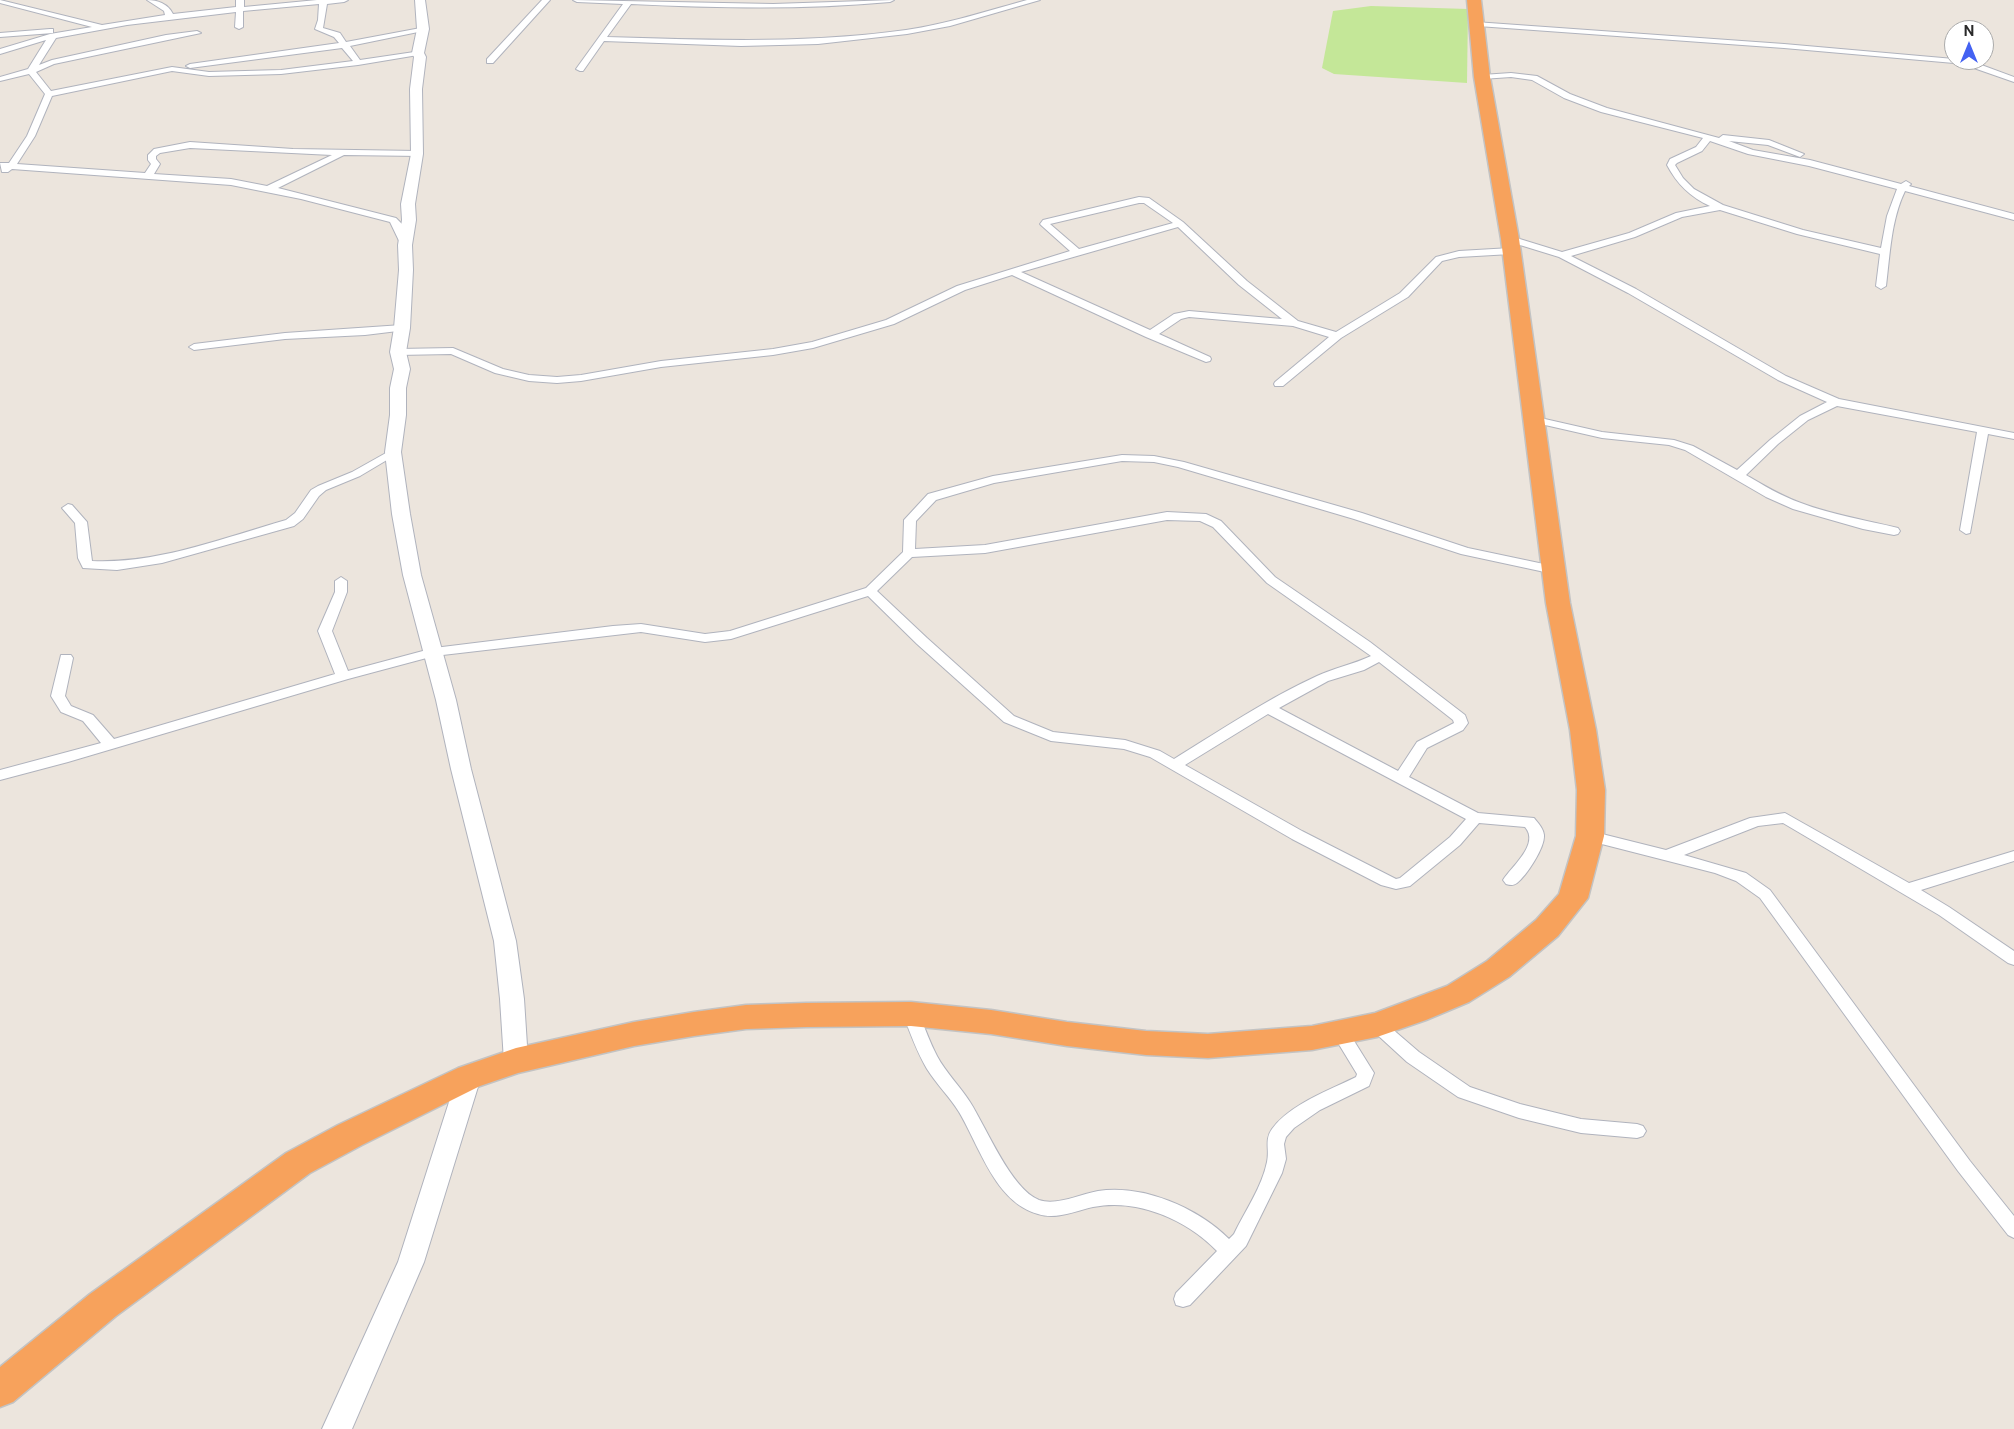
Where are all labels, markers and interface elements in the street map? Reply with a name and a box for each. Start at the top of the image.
north arrow [1944,20,1994,70]
text: N [1964,23,1974,39]

